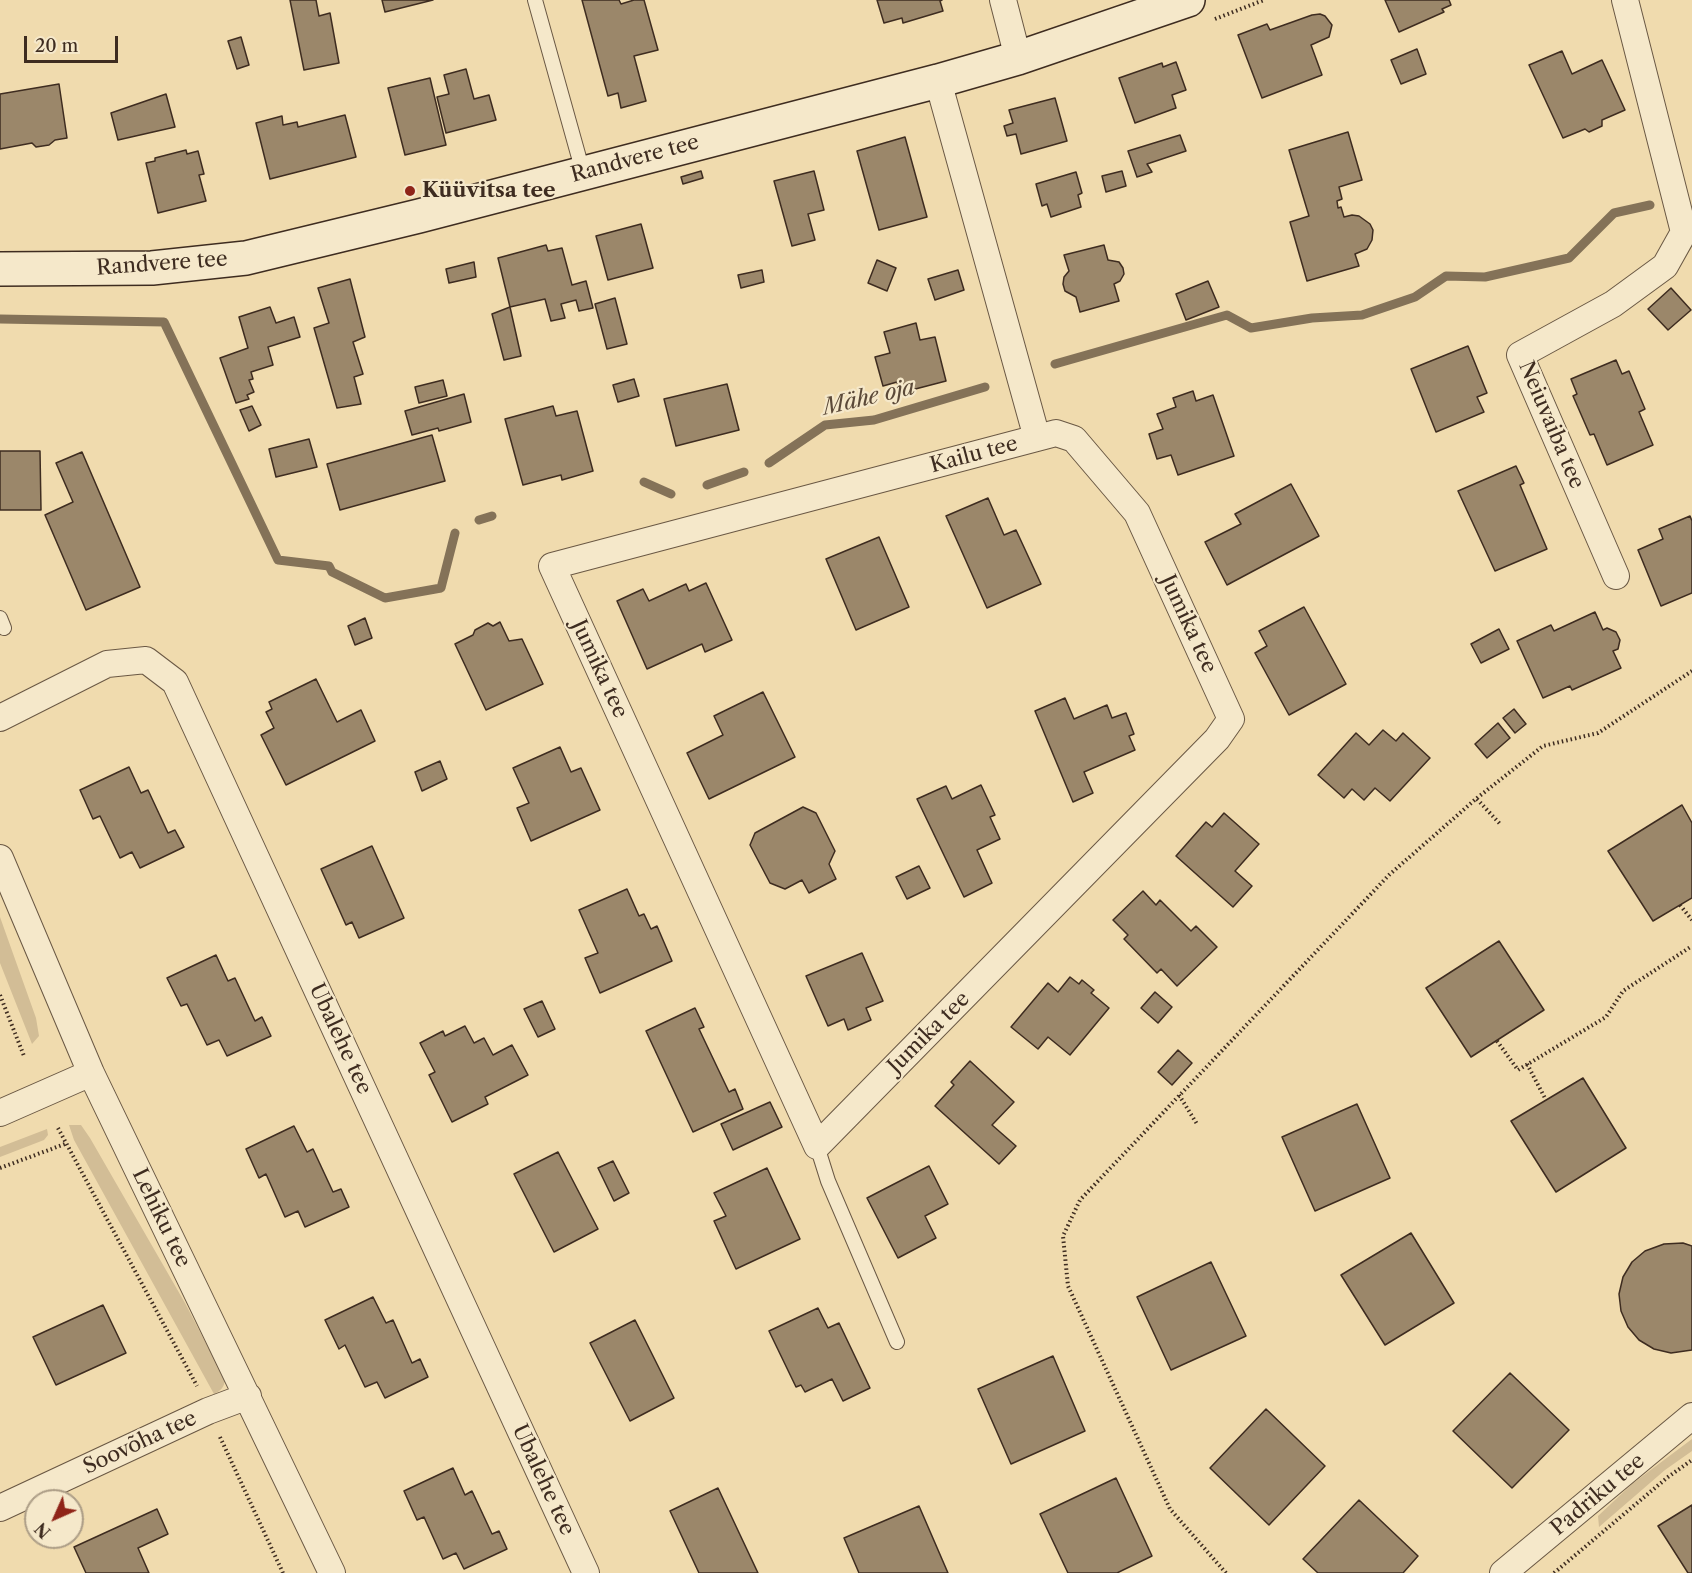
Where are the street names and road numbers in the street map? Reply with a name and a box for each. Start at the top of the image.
street label: Randvere tee [568,130,702,188]
street label: Randvere tee [95,247,229,281]
street label: Neiuvaiba tee [1513,357,1589,493]
street label: Kailu tee [928,431,1020,479]
street label: Jumika tee [1154,571,1222,677]
street label: Jumika tee [565,616,633,722]
street label: Ubalehe tee [303,980,377,1098]
street label: Jumika tee [883,987,975,1079]
street label: Lehiku tee [126,1165,196,1271]
street label: Soovõha tee [79,1406,201,1480]
street label: Ubalehe tee [506,1421,580,1539]
street label: Padriku tee [1546,1449,1650,1541]

